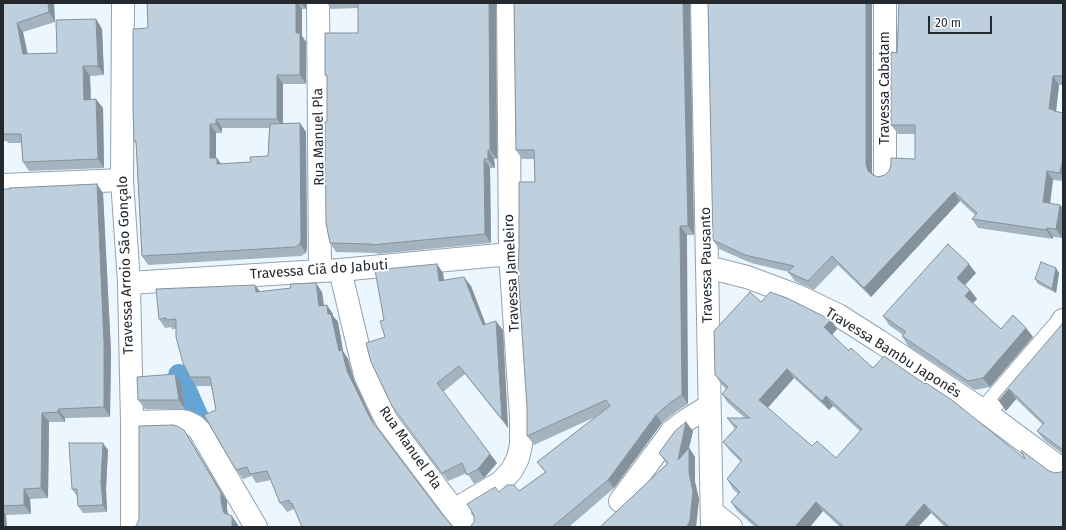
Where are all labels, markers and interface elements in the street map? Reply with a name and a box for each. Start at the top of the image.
scale bar [930,8,994,34]
text: 20 m [935,16,961,30]
street label: Travessa Cabatam [877,31,893,145]
street label: Rua Manuel Pla [310,88,328,186]
street label: Travessa Arroio São Gonçalo [114,175,138,355]
street label: Travessa Pausanto [698,207,716,323]
street label: Travessa Jameleiro [501,214,523,332]
street label: Travessa Ciã do Jabuti [249,257,389,283]
street label: Travessa Bambu Japonês [822,304,964,402]
street label: Rua Manuel Pla [375,403,445,493]

